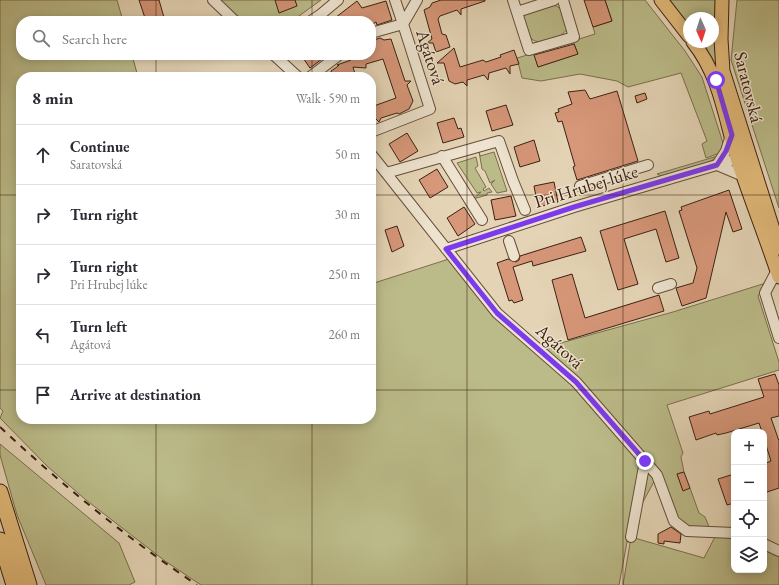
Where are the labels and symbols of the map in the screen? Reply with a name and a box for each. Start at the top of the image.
north arrow [683,12,719,48]
street label: Agátová [411,26,451,88]
street label: Saratovská [729,49,769,126]
route start [707,71,725,89]
street label: Pri Hrubej lúke [531,159,641,213]
street label: Agátová [531,318,589,374]
route end [636,452,654,470]

